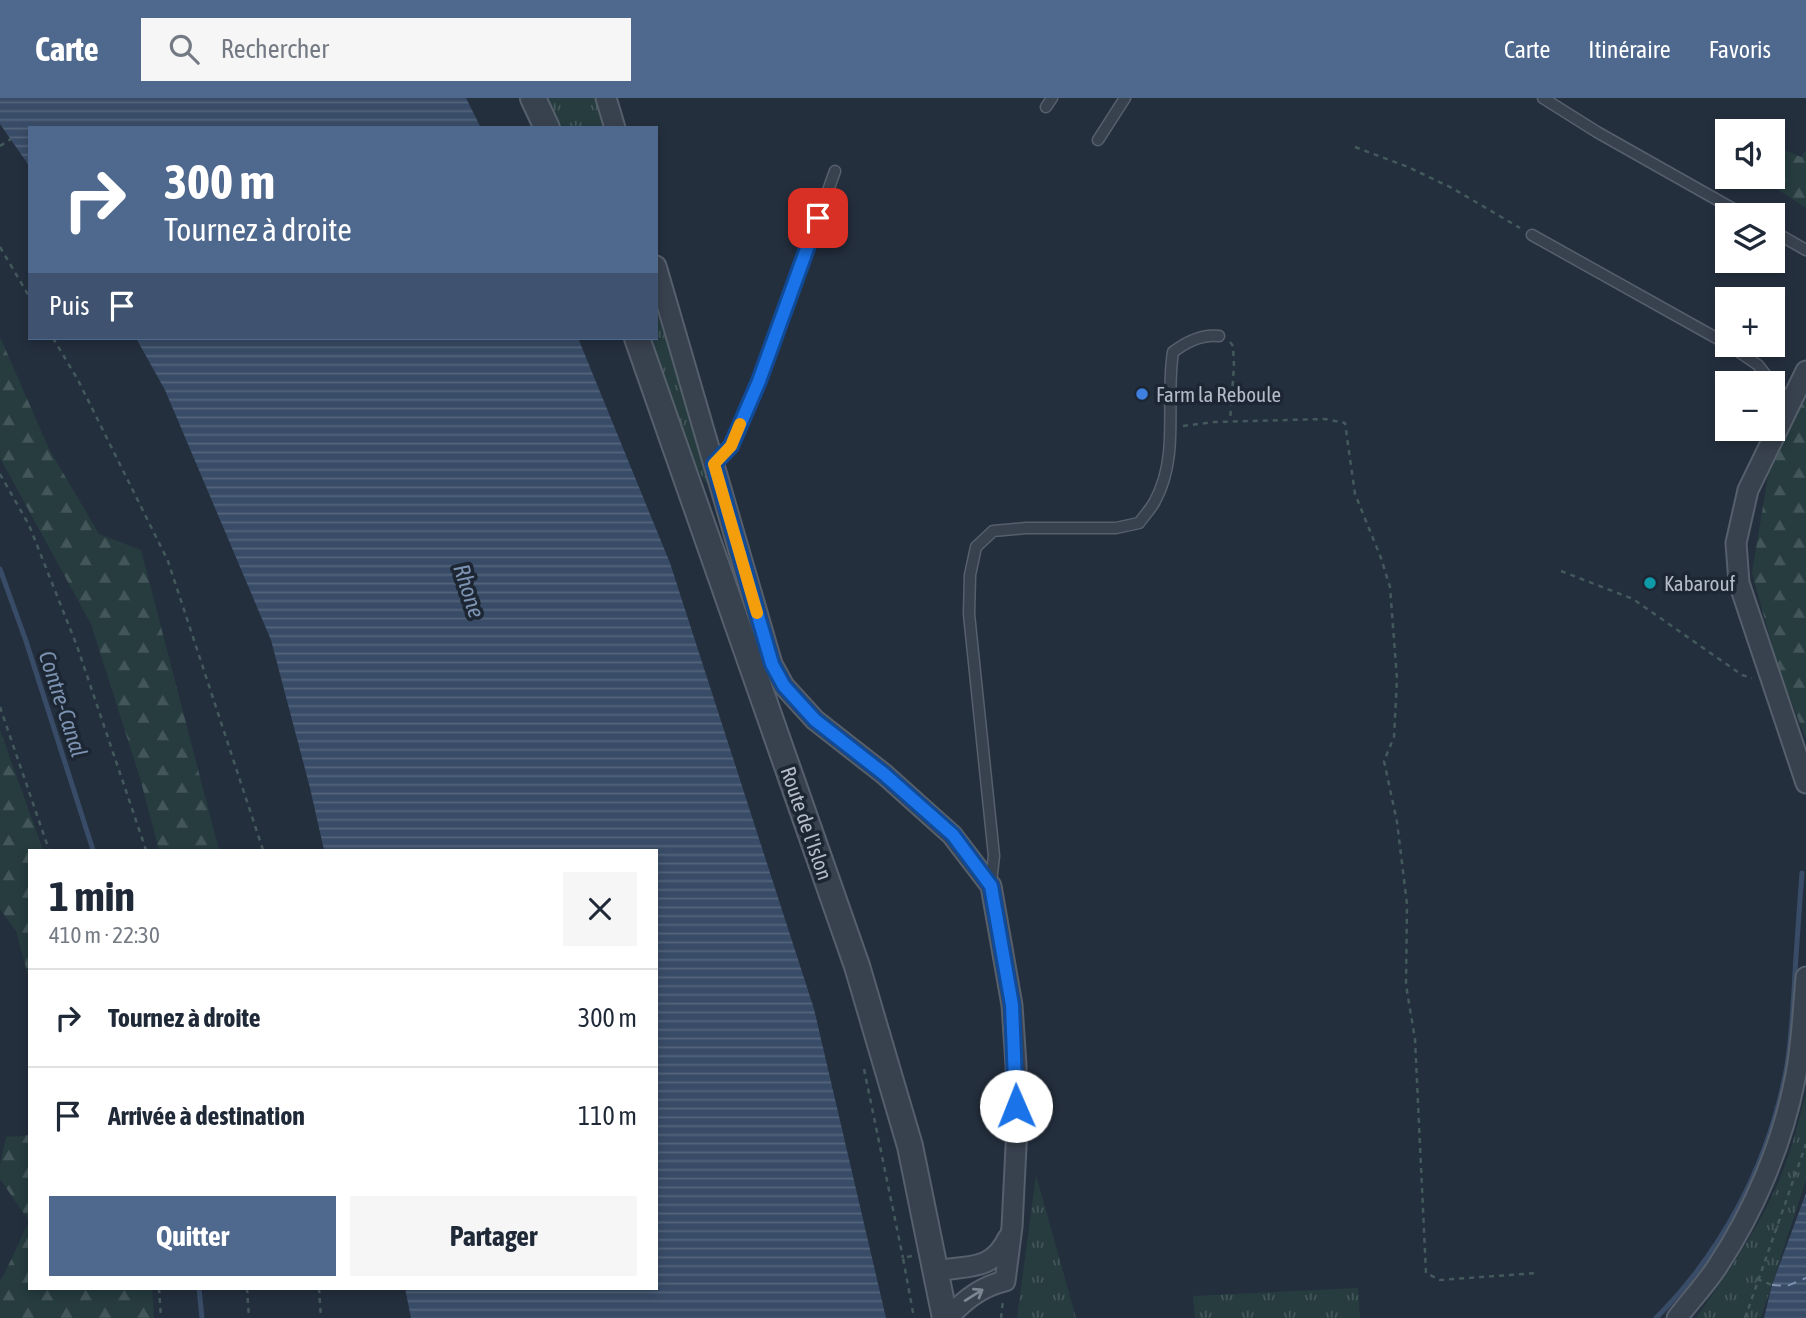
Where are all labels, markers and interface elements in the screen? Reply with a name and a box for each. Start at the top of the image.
search box [141,18,631,81]
text: Carte [35,30,99,68]
icon: search [165,30,203,68]
text: Rechercher [221,34,329,64]
text: Carte [1504,36,1550,63]
text: Itinéraire [1588,36,1671,63]
text: Favoris [1709,36,1771,63]
map controls [1715,119,1785,441]
button: sound [1715,119,1785,189]
text: 300 m [164,153,275,209]
icon: right [49,154,140,245]
pin [788,188,848,248]
icon: arrive [799,199,837,237]
button: layers [1715,203,1785,273]
text: Tournez à droite [164,211,352,248]
icon: arrive [103,287,141,325]
button: + [1715,287,1785,357]
text: Puis [49,291,89,321]
button: − [1715,371,1785,441]
place label: Farm la Reboule [1156,382,1281,406]
marker: Farm la Reboule [1134,386,1150,402]
water label: Rhone [448,561,490,621]
place label: Kabarouf [1664,571,1736,595]
marker: Kabarouf [1642,575,1658,591]
water label: Contre-Canal [34,648,92,760]
street label: Route de l'Islon [776,763,838,883]
text: 1 min [49,872,135,920]
button: close [563,872,637,946]
text: 410 m · 22:30 [49,922,160,948]
icon: right [49,999,87,1037]
text: Tournez à droite [108,1003,261,1033]
text: 300 m [578,1003,637,1033]
position arrow [979,1069,1053,1143]
icon: arrive [49,1097,87,1135]
text: Arrivée à destination [108,1101,305,1131]
text: 110 m [578,1101,637,1131]
button: Quitter [49,1196,336,1276]
button: Partager [350,1196,637,1276]
one-way arrow [963,1288,983,1302]

